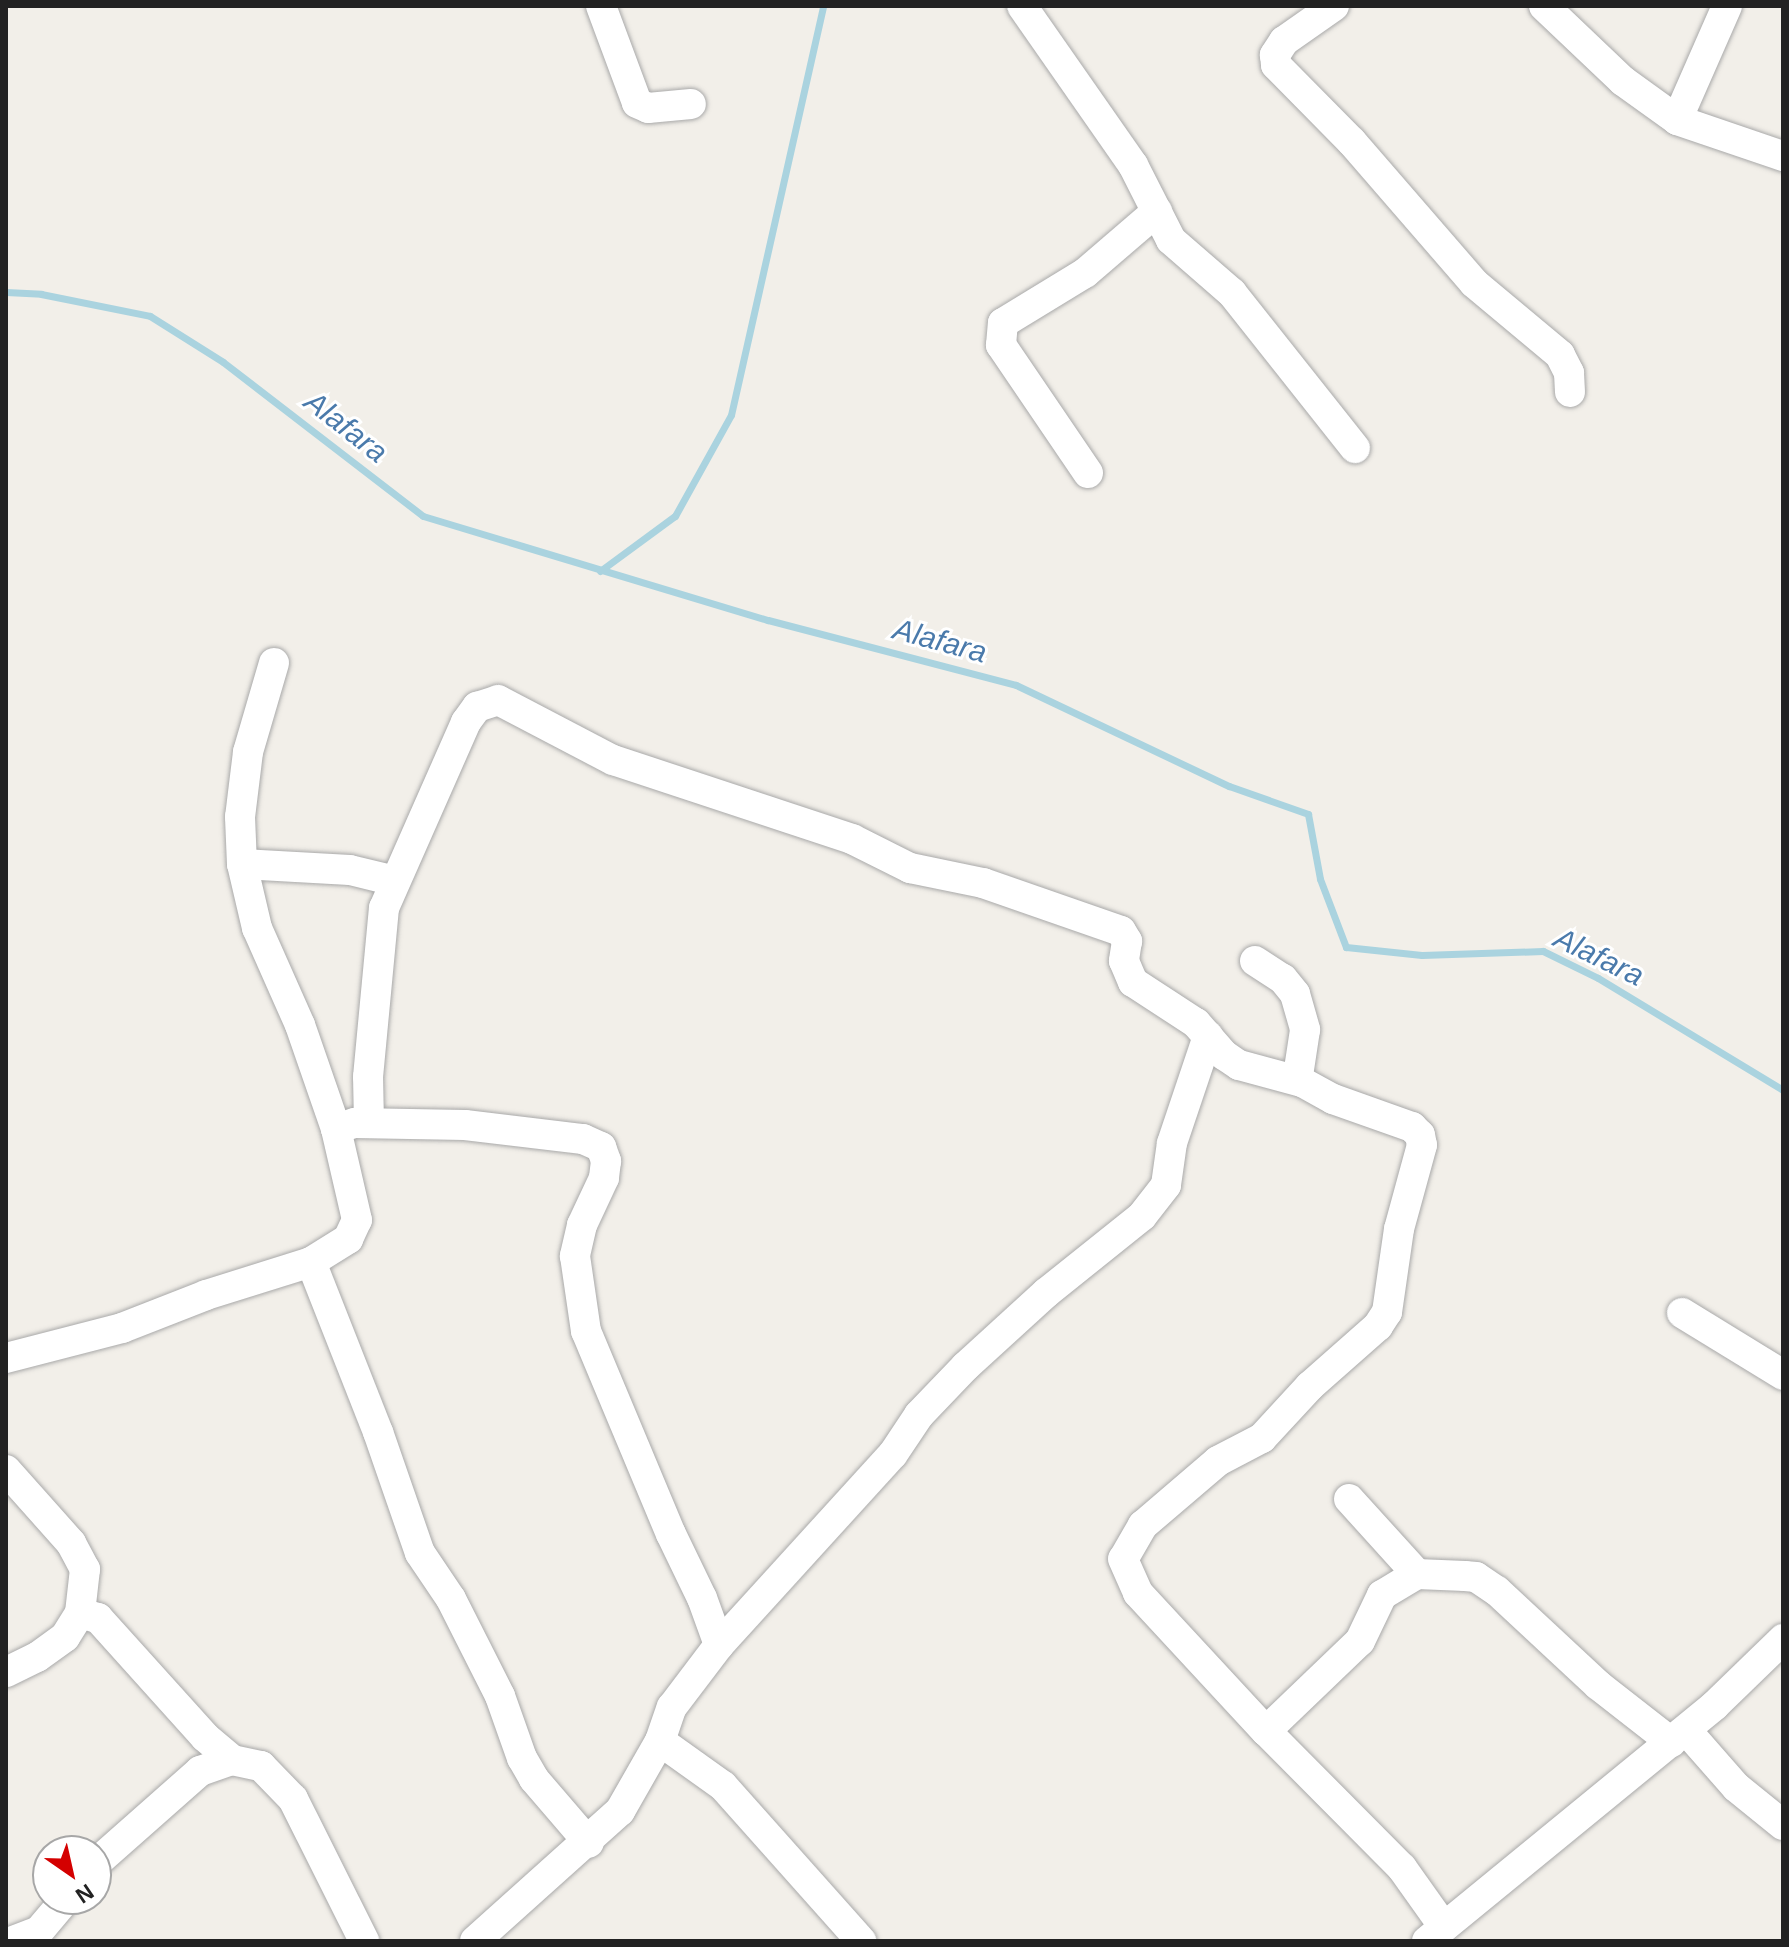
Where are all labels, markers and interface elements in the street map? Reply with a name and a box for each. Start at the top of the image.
water label: Alafara [297,384,395,470]
water label: Alafara [889,611,991,671]
water label: Alafara [1548,920,1650,994]
north arrow [32,1835,112,1915]
text: N [71,1879,98,1908]

